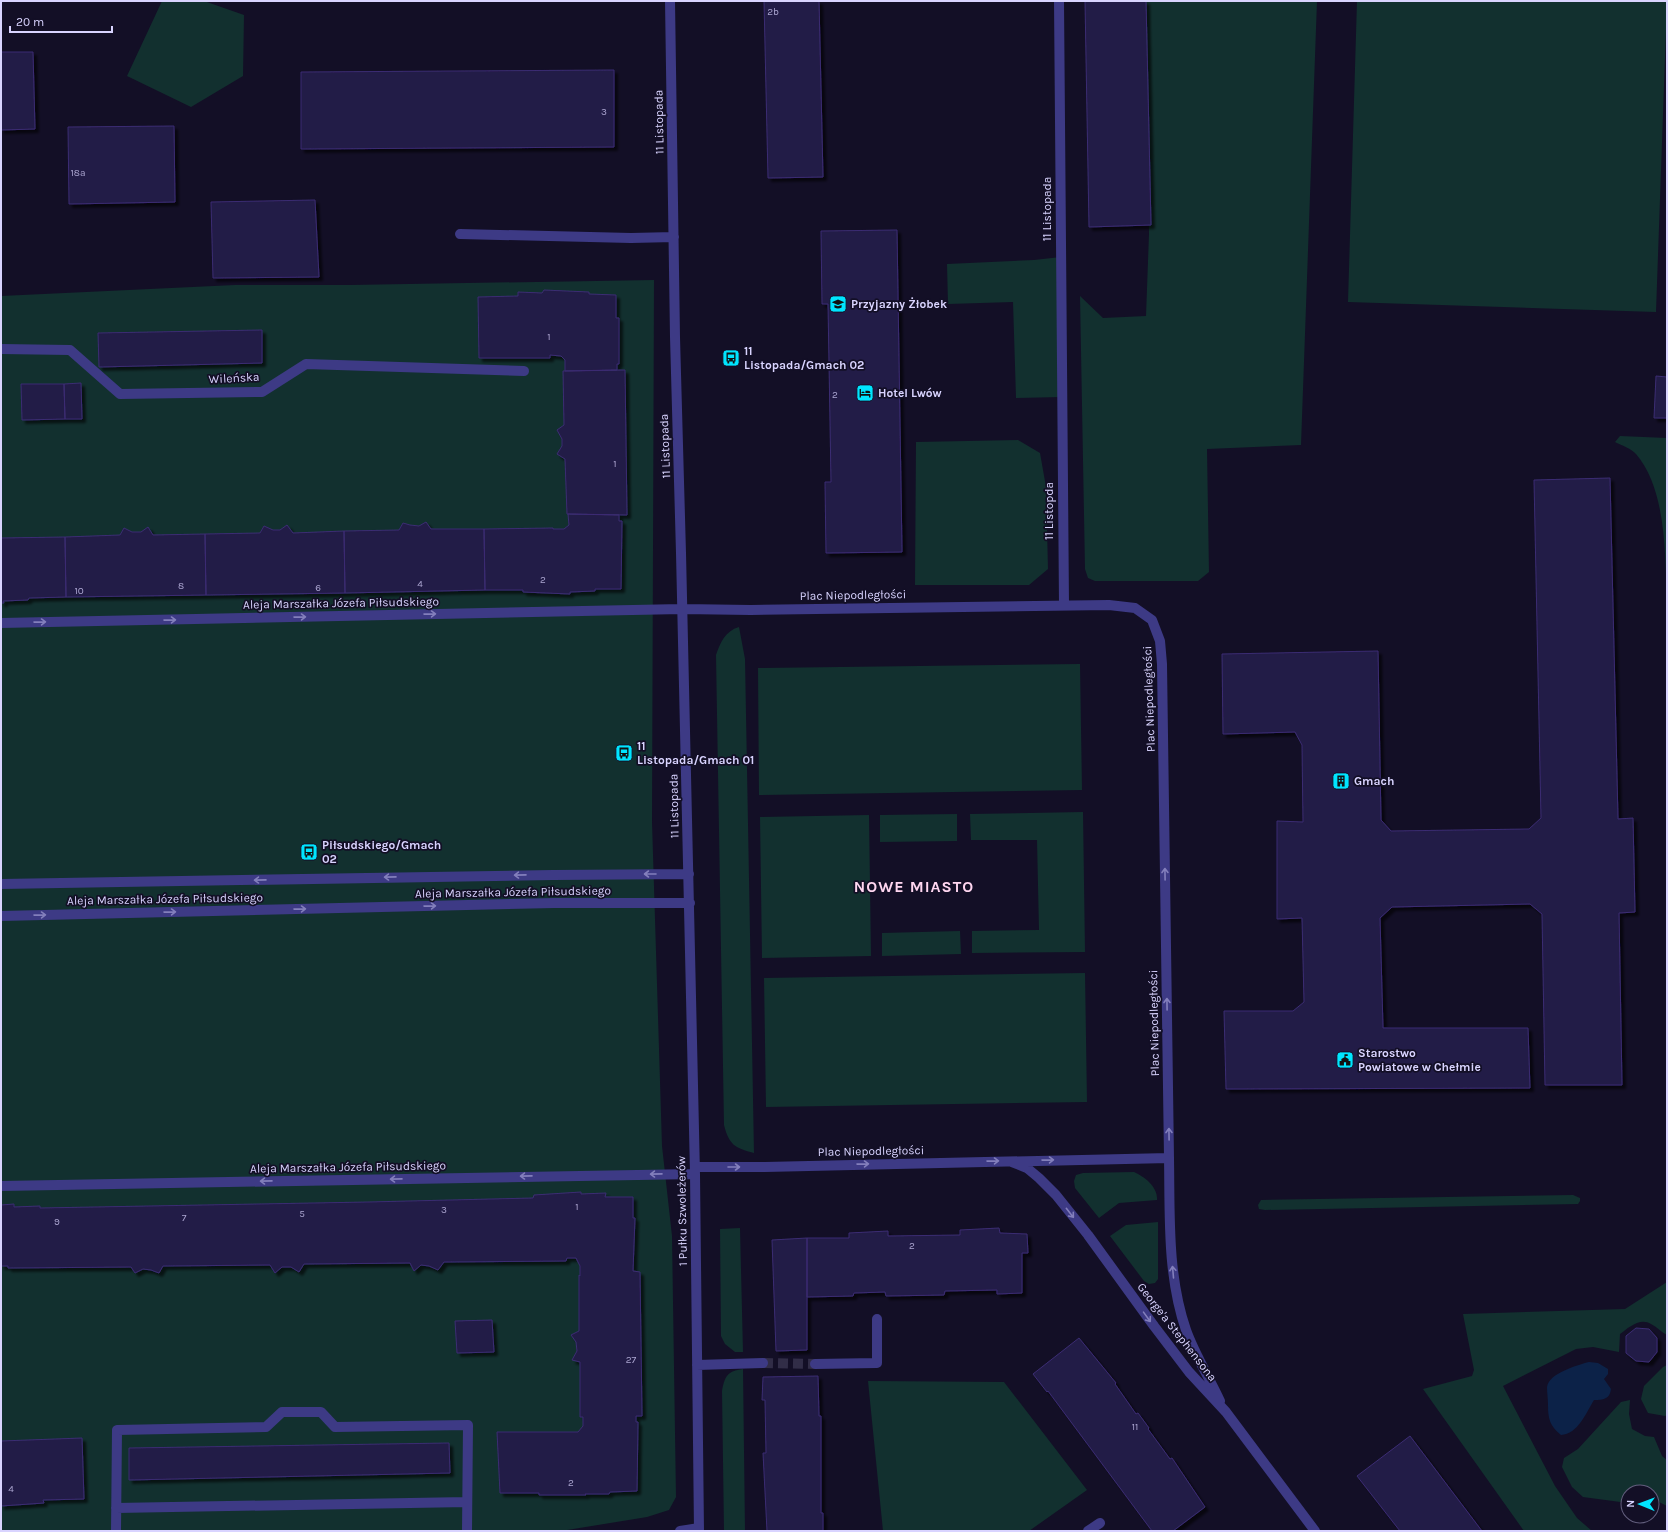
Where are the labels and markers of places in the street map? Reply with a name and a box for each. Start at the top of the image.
school or university icon: Przyjazny Żłobek [828,294,848,314]
place label: Przyjazny Żłobek [851,297,947,311]
place label: 11 Listopada/Gmach 02 [744,344,864,372]
bus stop icon: 11 Listopada/Gmach 02 [721,348,741,368]
hotel icon: Hotel Lwów [855,383,875,403]
place label: Hotel Lwów [878,386,942,400]
place label: 11 Listopada/Gmach 01 [637,739,754,767]
bus stop icon: 11 Listopada/Gmach 01 [614,743,634,763]
building icon: Gmach [1331,771,1351,791]
place label: Gmach [1354,774,1394,788]
place label: Piłsudskiego/Gmach 02 [322,838,441,866]
bus stop icon: Piłsudskiego/Gmach 02 [299,842,319,862]
place label: Starostwo Powiatowe w Chełmie [1358,1046,1481,1074]
public building icon: Starostwo Powiatowe w Chełmie [1335,1050,1355,1070]

